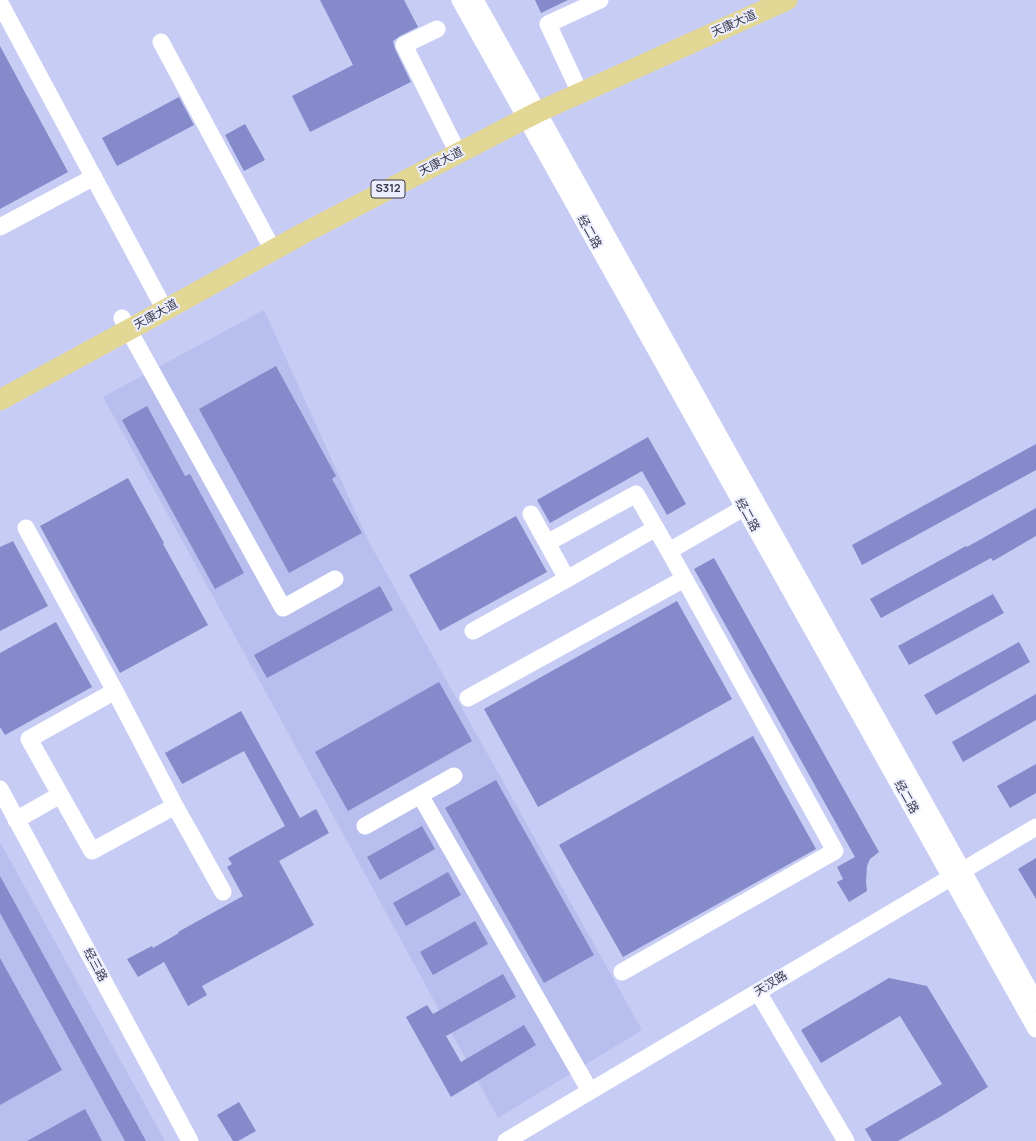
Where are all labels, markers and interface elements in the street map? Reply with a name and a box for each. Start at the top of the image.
street label: 天康大道 [709,8,759,40]
street label: 天康大道 [416,145,466,179]
road number: S312 [371,180,405,198]
street label: 经二路 [574,213,604,251]
street label: 天康大道 [132,297,180,333]
street label: 经二路 [732,496,762,534]
street label: 经二路 [891,778,921,816]
street label: 经三路 [80,946,110,984]
street label: 天汊路 [752,969,790,999]

